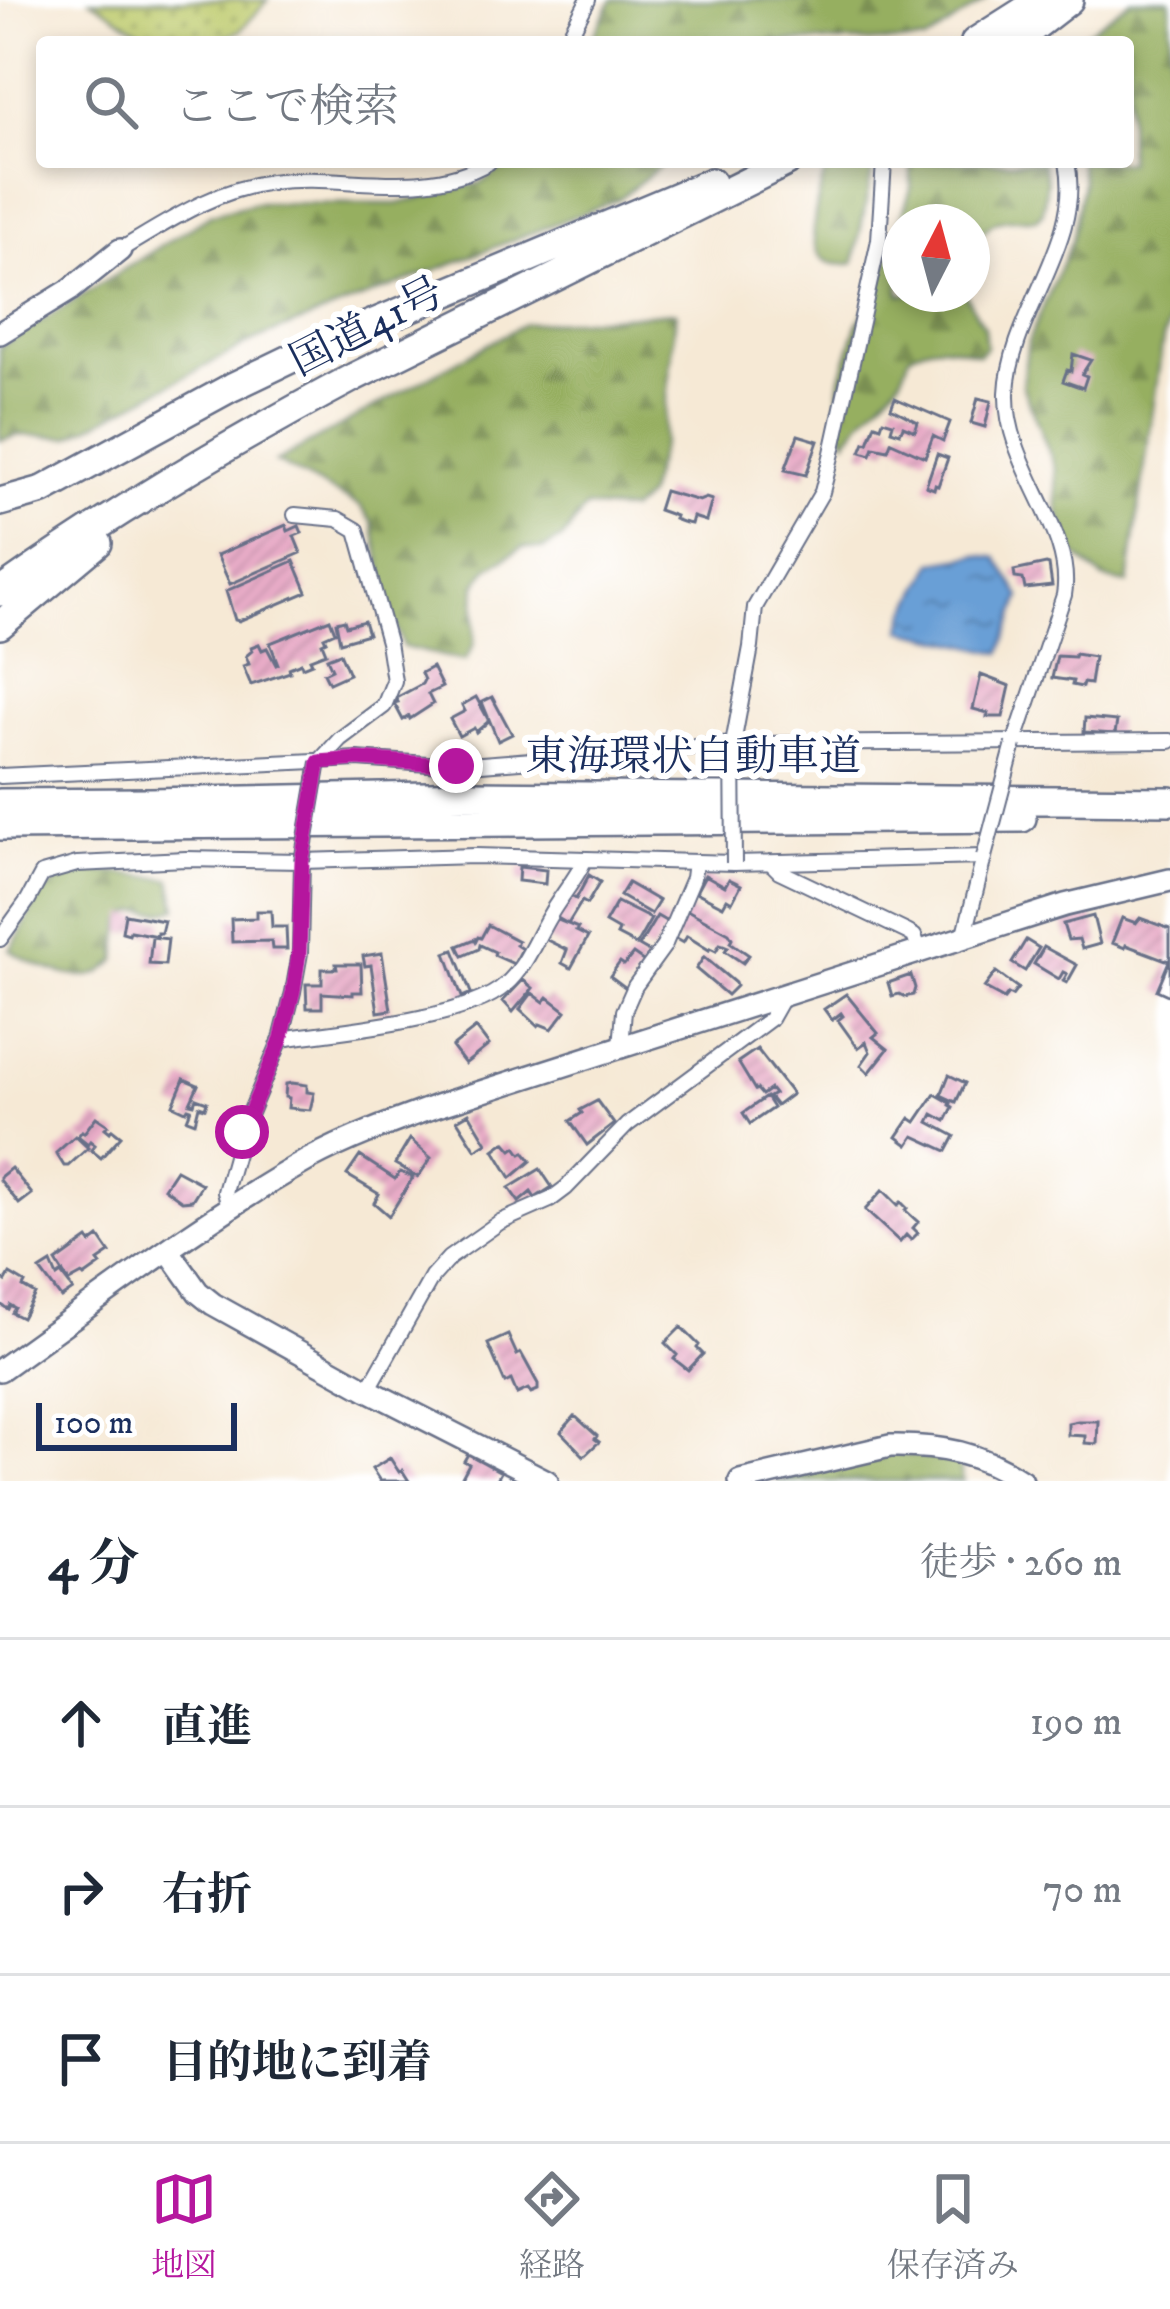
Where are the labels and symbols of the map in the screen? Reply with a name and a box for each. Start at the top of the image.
north arrow [882,204,990,312]
street label: 国道41号 [282,267,453,388]
street label: 東海環状自動車道 [525,732,861,784]
route end [429,739,483,793]
route start [215,1105,269,1159]
scale bar [36,1397,237,1450]

